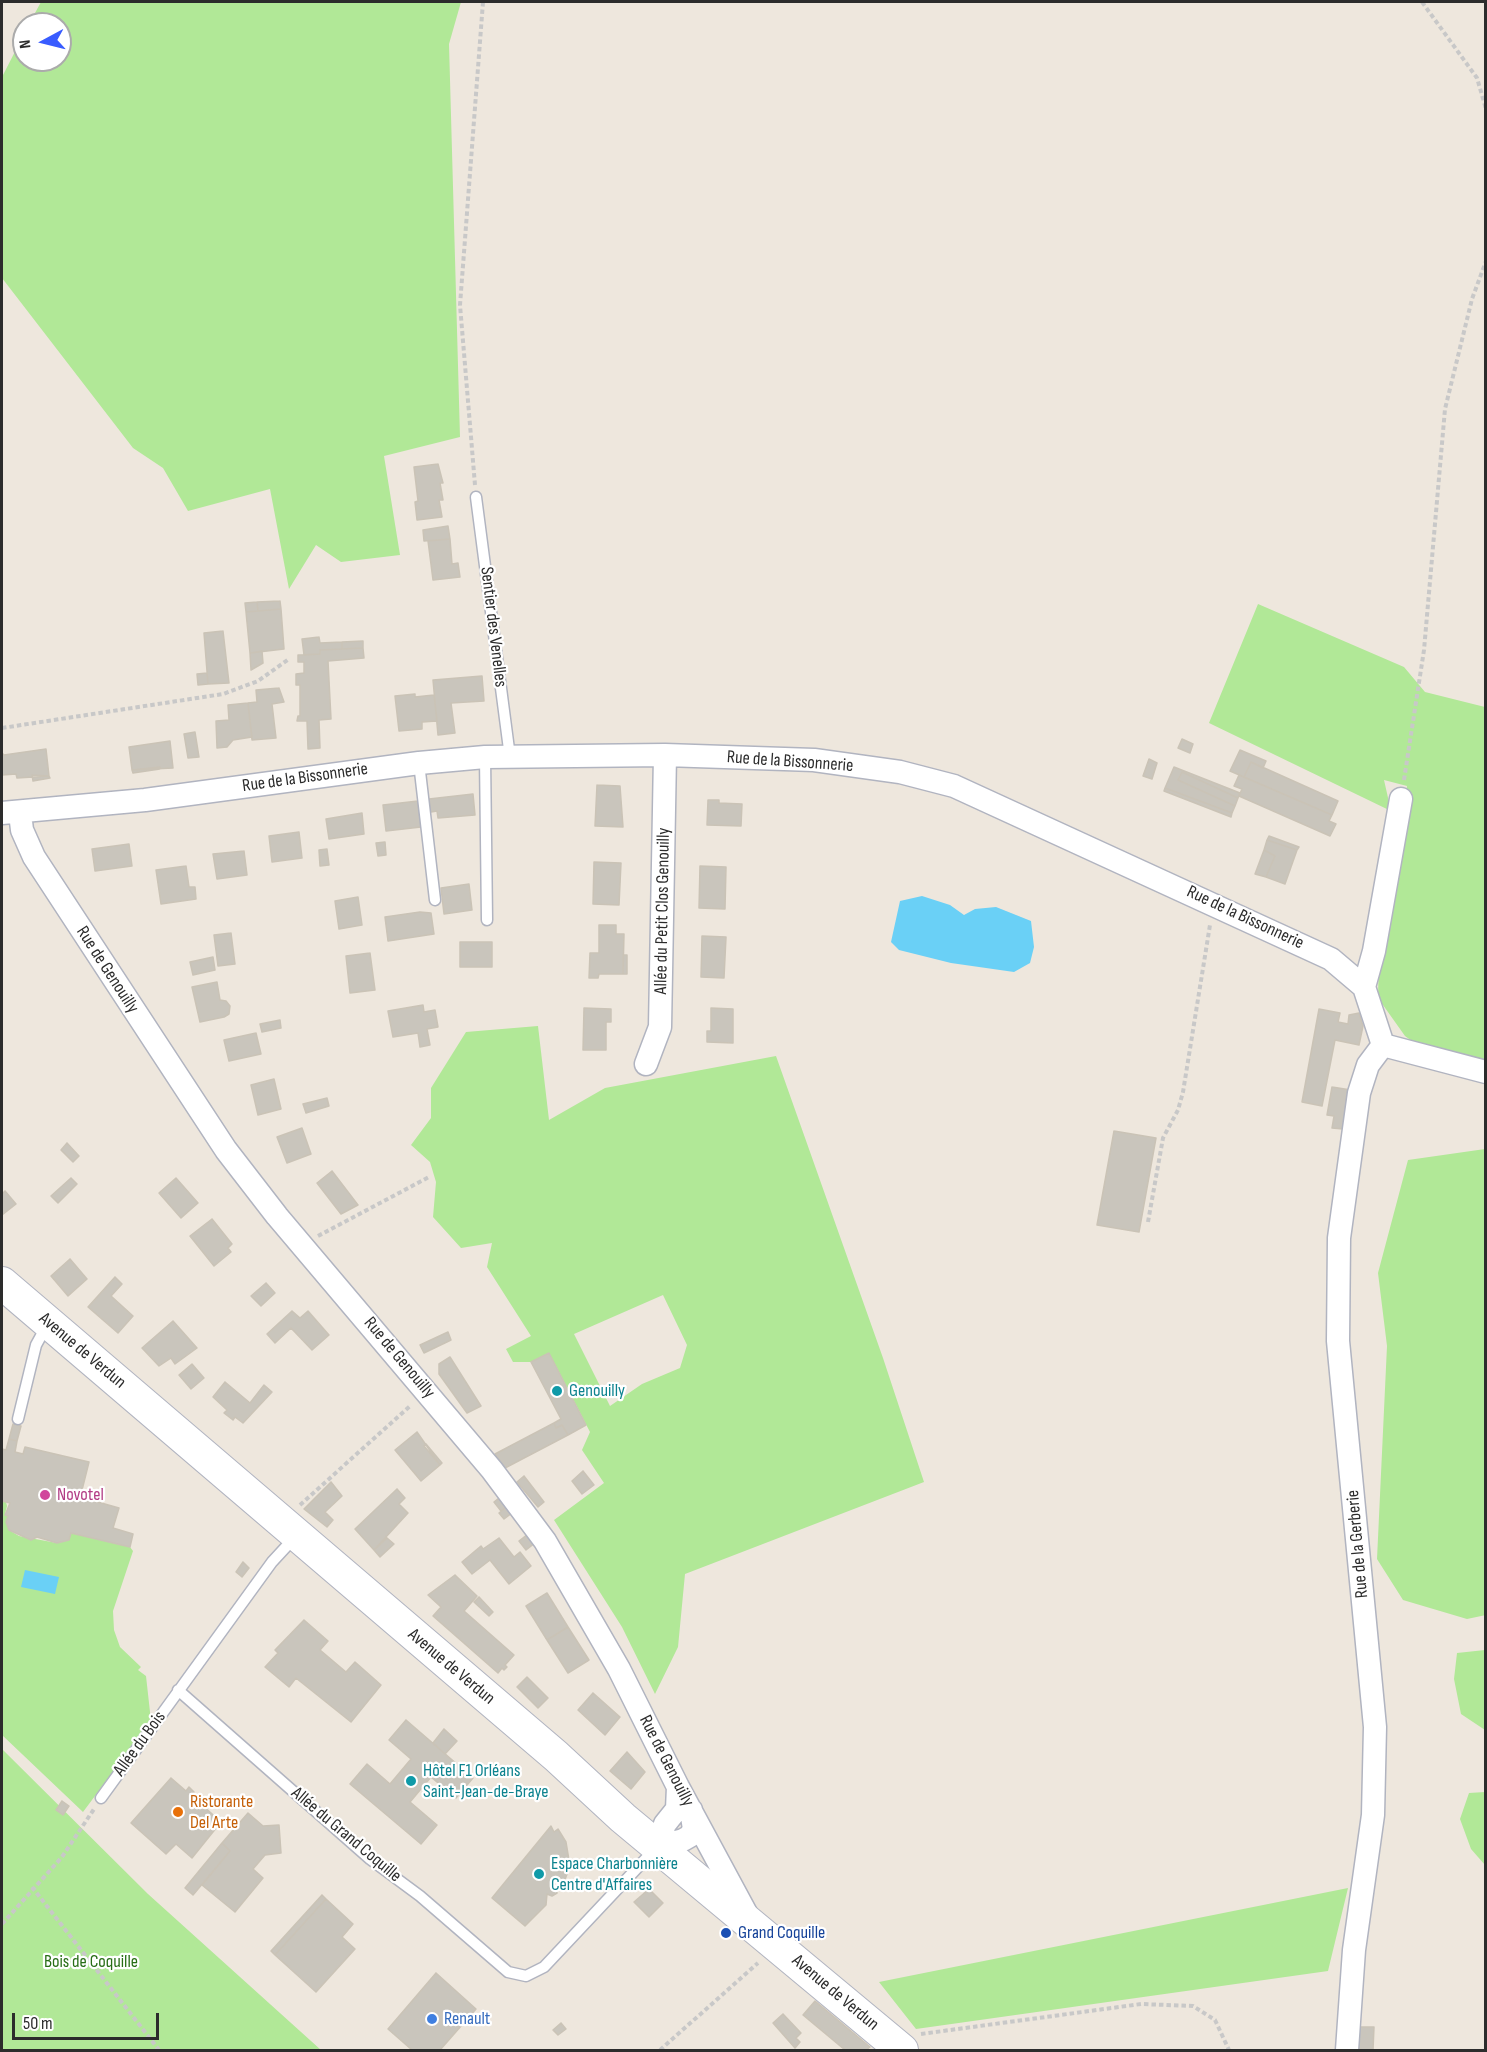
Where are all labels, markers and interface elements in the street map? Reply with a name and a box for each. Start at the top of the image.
north arrow [12,12,72,72]
text: N [16,39,36,49]
street label: Sentier des Venelles [475,566,511,688]
street label: Rue de la Bissonnerie [726,747,854,777]
street label: Rue de la Bissonnerie [241,758,369,798]
street label: Allée du Petit Clos Genouilly [651,828,675,994]
street label: Rue de la Bissonnerie [1183,881,1307,955]
street label: Rue de Genouilly [71,922,143,1018]
street label: Avenue de Verdun [34,1308,130,1394]
street label: Rue de Genouilly [359,1313,439,1403]
place label: Genouilly [569,1380,625,1402]
marker: Genouilly [550,1384,564,1398]
place label: Novotel [57,1484,104,1506]
marker: Novotel [38,1488,52,1502]
street label: Rue de la Gerberie [1343,1489,1373,1599]
street label: Avenue de Verdun [403,1624,499,1710]
street label: Allée du Bois [109,1707,171,1781]
street label: Rue de Genouilly [634,1712,698,1810]
place label: Hôtel F1 Orléans Saint-Jean-de-Braye [423,1760,548,1802]
marker: Hôtel F1 Orléans Saint-Jean-de-Braye [404,1774,418,1788]
street label: Allée du Grand Coquille [287,1783,405,1887]
place label: Ristorante Del Arte [190,1791,253,1834]
marker: Ristorante Del Arte [171,1805,185,1819]
place label: Espace Charbonnière Centre d'Affaires [551,1853,678,1896]
marker: Espace Charbonnière Centre d'Affaires [532,1867,546,1881]
place label: Grand Coquille [738,1922,825,1944]
marker: Grand Coquille [719,1926,733,1940]
street label: Avenue de Verdun [787,1950,883,2036]
park label: Bois de Coquille [44,1951,138,1973]
scale bar [15,2001,162,2039]
place label: Renault [444,2008,490,2030]
marker: Renault [425,2012,439,2026]
text: 50 m [23,2013,53,2034]

